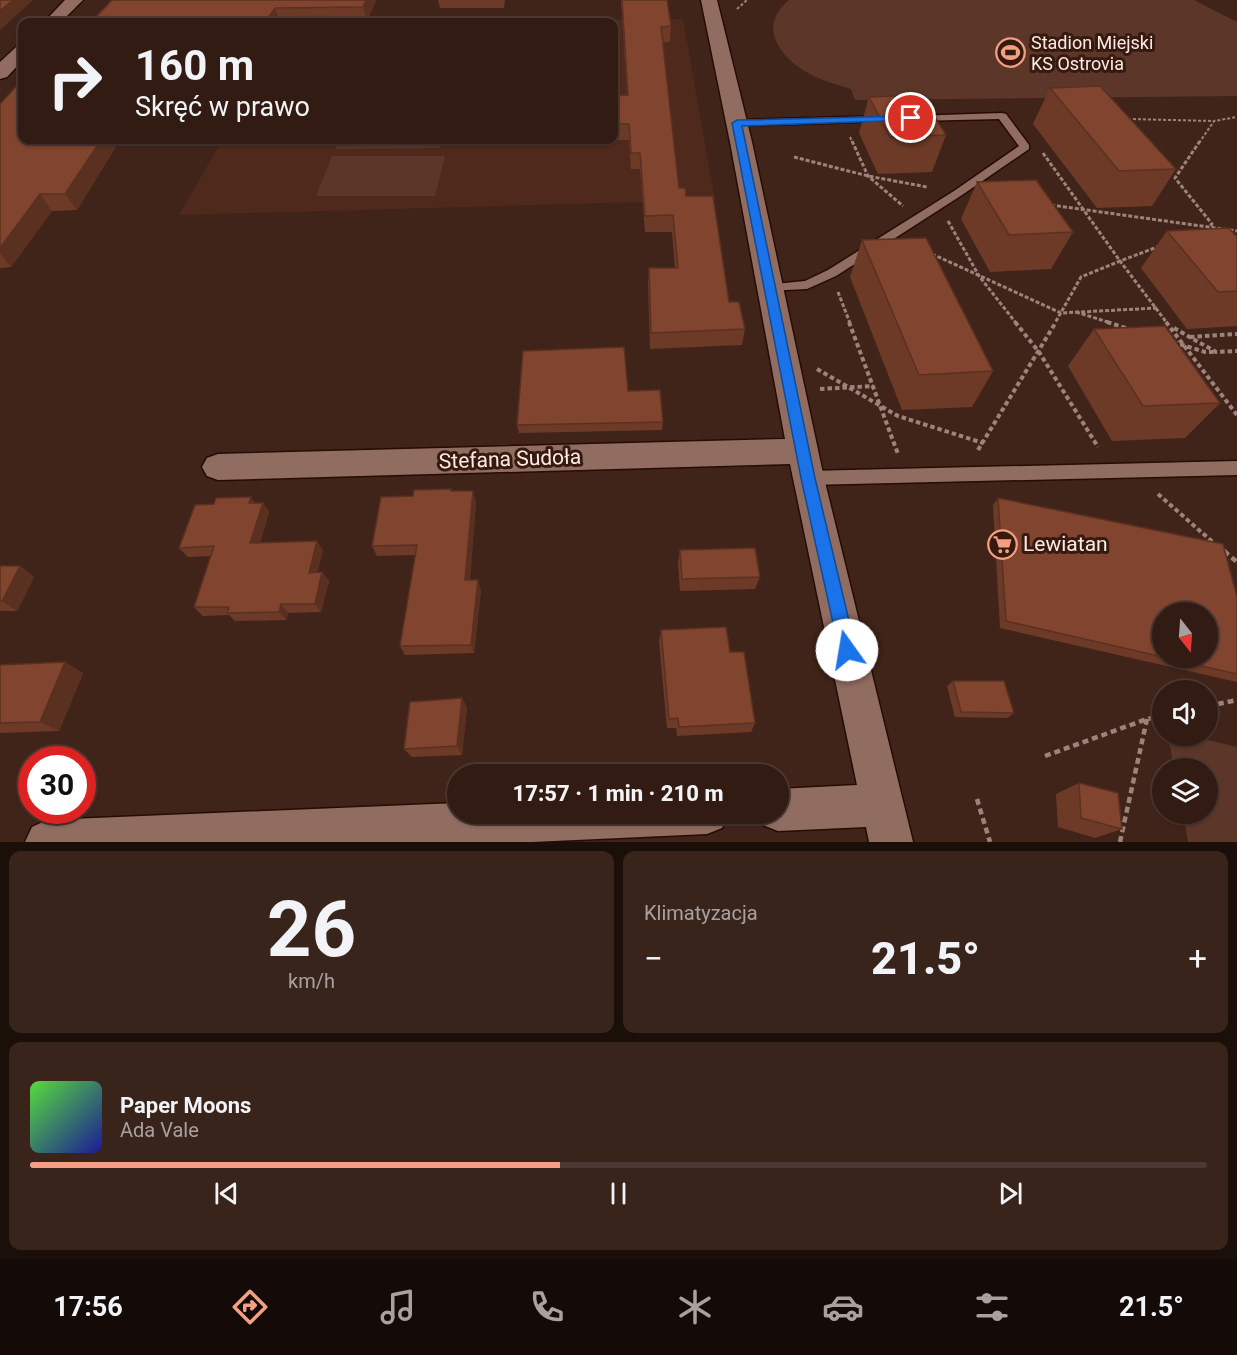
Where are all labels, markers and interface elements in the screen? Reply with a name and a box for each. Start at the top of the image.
place label: Stadion Miejski KS Ostrovia [1031,32,1153,74]
sports icon: Stadion Miejski KS Ostrovia [994,36,1026,68]
text: 160 m [135,41,254,90]
icon: right [36,42,114,120]
text: Skręć w prawo [135,91,310,123]
pin [885,92,936,143]
icon: arrive [894,101,927,134]
street label: Stefana Sudoła [438,445,582,473]
supermarket icon: Lewiatan [986,528,1018,560]
place label: Lewiatan [1023,532,1108,556]
north arrow [1152,602,1218,668]
map controls [1152,602,1218,824]
position arrow [815,618,879,682]
button: sound [1152,680,1218,746]
speed limit sign: 30 [18,746,96,824]
button: layers [1152,758,1218,824]
text: 17:57 · 1 min · 210 m [513,781,723,806]
text: 26 [267,884,356,975]
text: Klimatyzacja [644,901,758,925]
text: 21.5° [871,932,980,985]
text: − [644,939,663,978]
text: + [1188,939,1207,978]
text: km/h [288,969,335,993]
text: Paper Moons [120,1093,251,1118]
text: Ada Vale [120,1118,199,1142]
icon: previous [210,1177,243,1210]
icon: pause [602,1177,635,1210]
icon: next [994,1177,1027,1210]
icon: directions [229,1286,271,1328]
icon: music [377,1286,419,1328]
icon: phone [526,1286,568,1328]
icon: climate [674,1286,716,1328]
icon: car [822,1286,864,1328]
icon: filters [971,1286,1013,1328]
text: 17:56 [53,1291,123,1323]
text: 21.5° [1119,1291,1184,1323]

